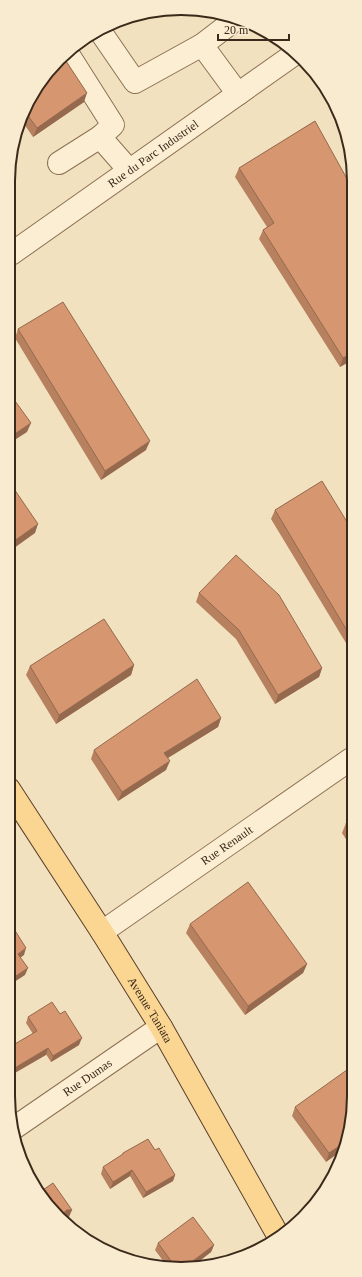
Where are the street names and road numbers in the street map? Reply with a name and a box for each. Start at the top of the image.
street label: Rue du Parc Industriel [105,117,202,190]
street label: Rue Renault [198,822,256,868]
street label: Avenue Taniata [125,974,176,1046]
street label: Rue Dumas [60,1056,115,1099]

